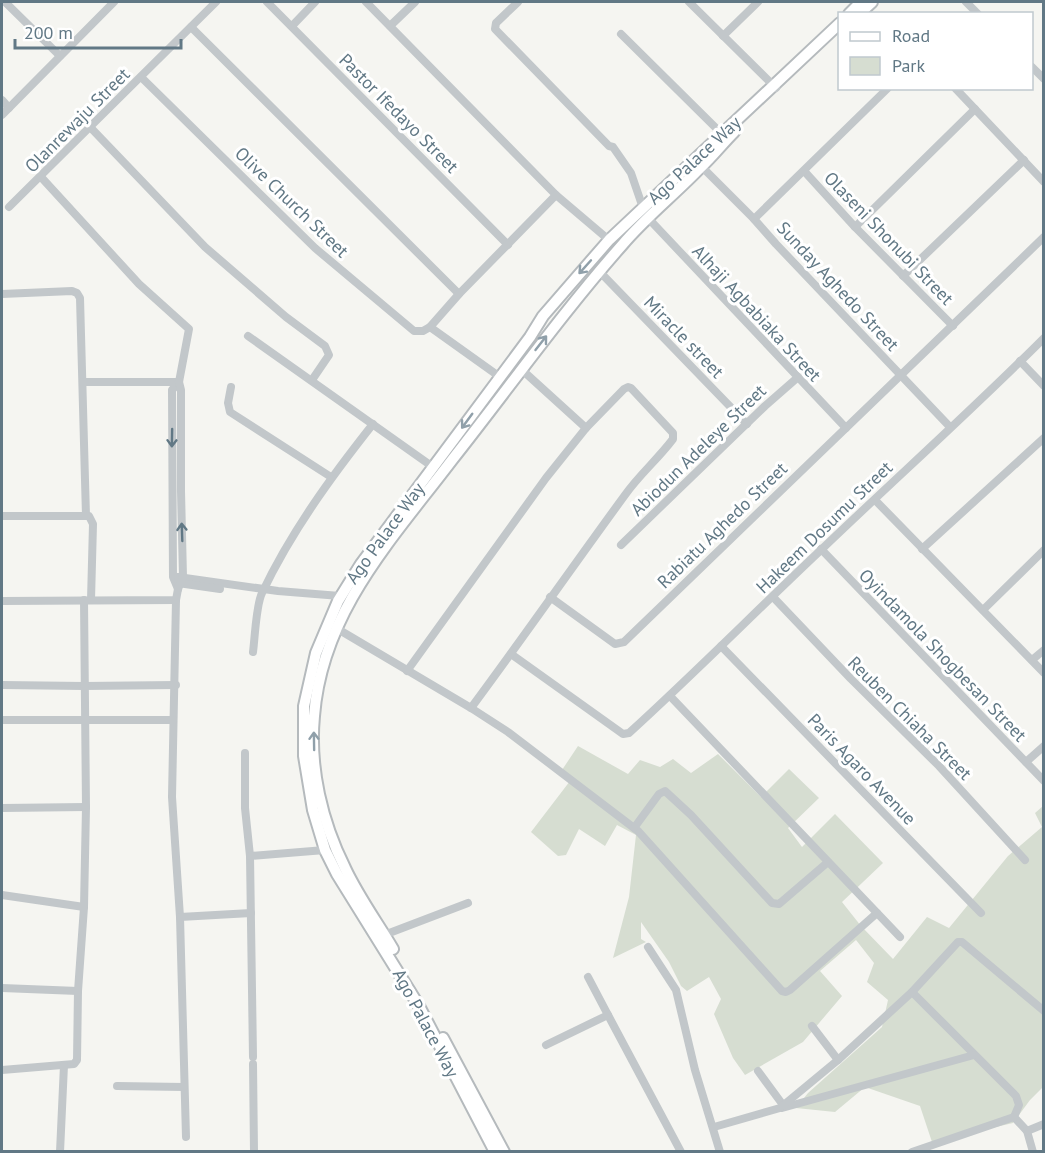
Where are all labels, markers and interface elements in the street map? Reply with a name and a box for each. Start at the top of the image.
scale bar [15,12,182,50]
legend [838,12,1033,90]
text: 200 m [24,21,73,44]
text: Road [892,24,930,47]
street label: Pastor Ifedayo Street [334,48,464,178]
text: Park [892,54,925,77]
street label: Olanrewaju Street [20,63,134,177]
street label: Ago Palace Way [642,110,746,209]
street label: Olive Church Street [230,142,354,262]
street label: Olaseni Shonubi Street [819,166,959,310]
street label: Sunday Aghedo Street [772,216,904,356]
street label: Alhaji Agbabiaka Street [688,240,826,386]
one-way arrow [578,259,592,274]
street label: Miracle street [639,291,729,383]
one-way arrow [534,335,547,351]
street label: Abiodun Adeleye Street [625,379,771,521]
one-way arrow [460,413,473,429]
one-way arrow [166,428,178,448]
street label: Hakeem Dosumu Street [751,456,897,598]
street label: Rabiatu Aghedo Street [652,457,792,593]
street label: Ago Palace Way [340,477,430,588]
one-way arrow [176,522,187,542]
street label: Oyindamola Shogbesan Street [854,564,1032,746]
street label: Reuben Chiaha Street [843,651,977,785]
street label: Paris Agaro Avenue [803,708,921,830]
one-way arrow [308,731,320,751]
street label: Ago Palace Way [388,965,465,1082]

